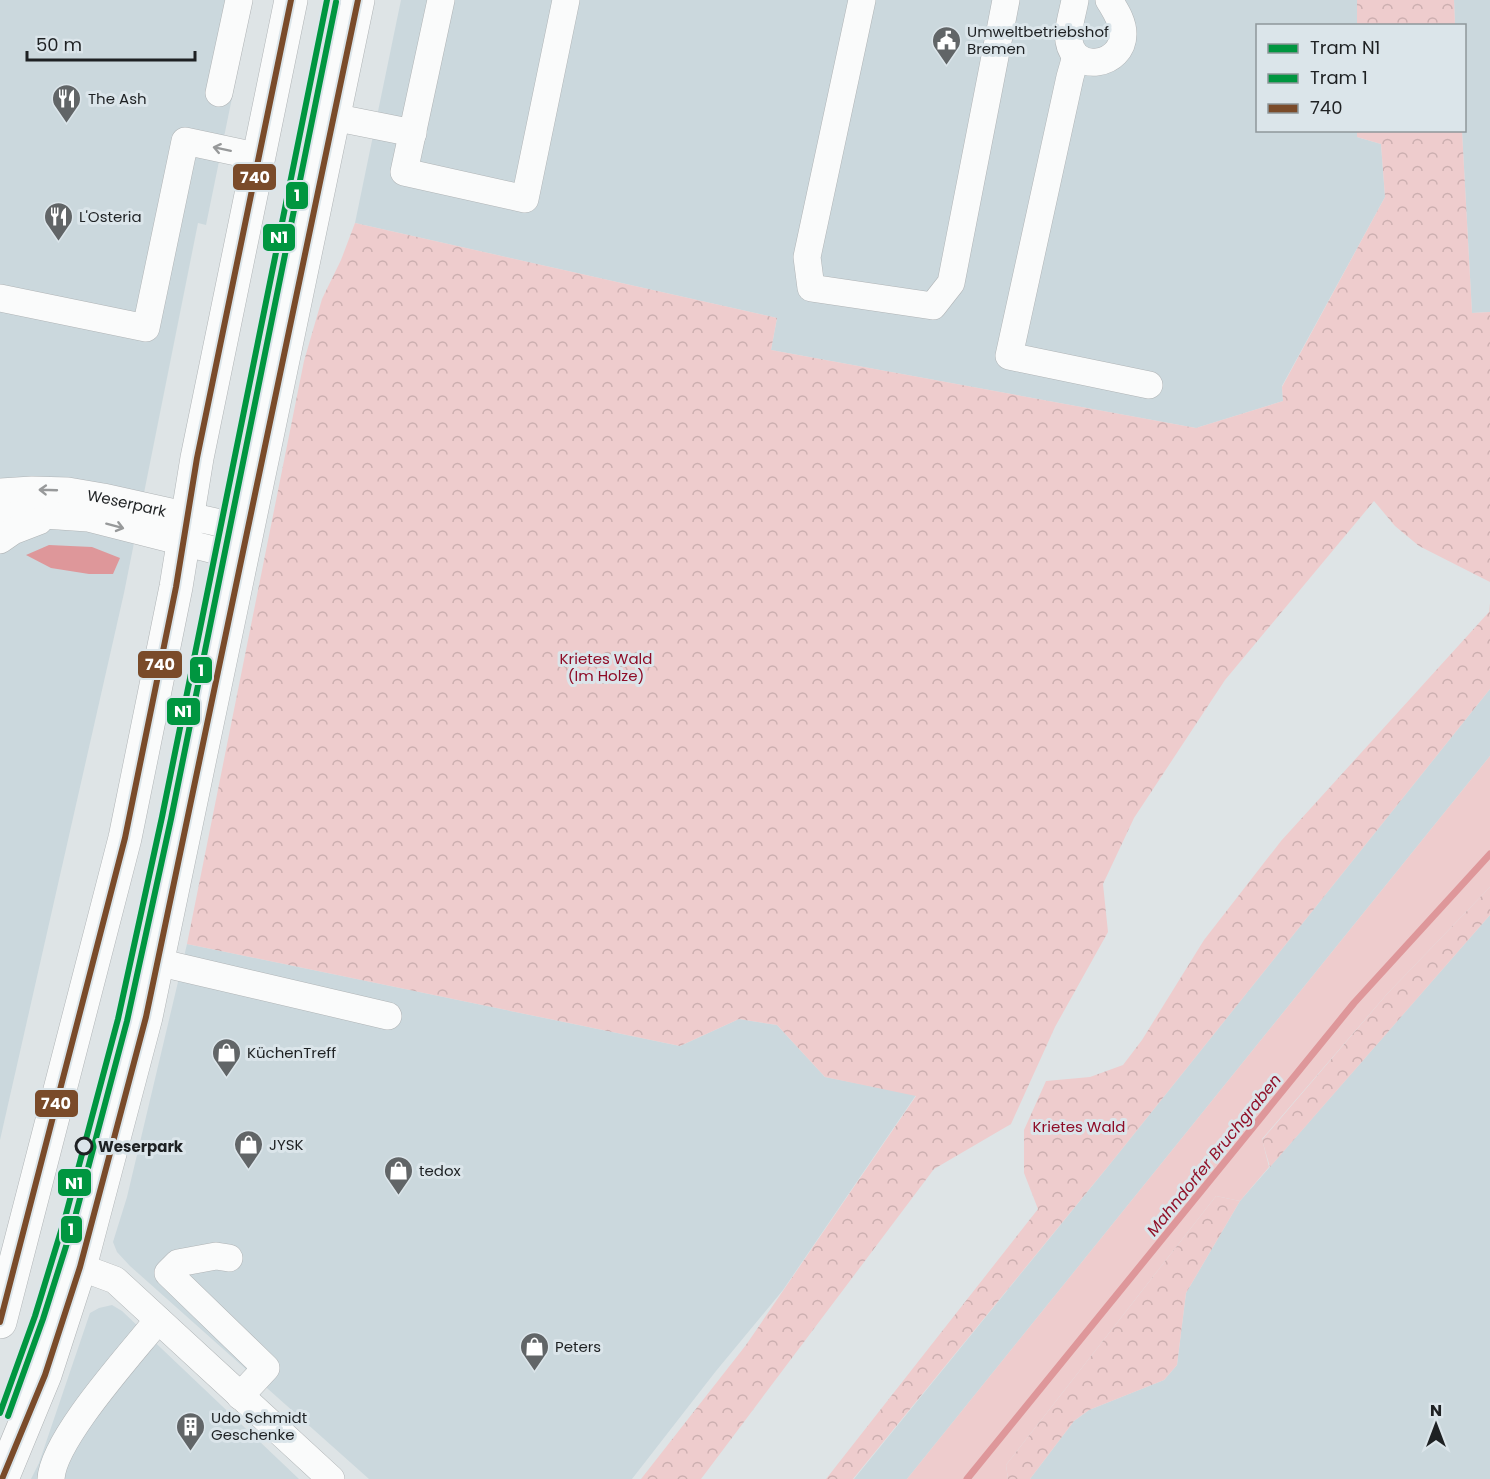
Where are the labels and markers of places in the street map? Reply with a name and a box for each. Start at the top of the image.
place label: Umweltbetriebshof Bremen [967,21,1109,59]
public building icon: Umweltbetriebshof Bremen [930,24,962,66]
restaurant icon: The Ash [51,82,83,124]
place label: The Ash [88,88,147,109]
restaurant icon: L'Osteria [42,200,74,242]
place label: L'Osteria [79,206,142,227]
shop icon: KüchenTreff [210,1036,242,1078]
place label: KüchenTreff [247,1042,336,1063]
shop icon: JYSK [232,1128,264,1170]
place label: JYSK [269,1134,304,1155]
place label: Weserpark [98,1136,184,1157]
marker: Weserpark [75,1137,93,1155]
shop icon: tedox [382,1154,414,1196]
place label: tedox [419,1160,461,1181]
shop icon: Peters [518,1330,550,1372]
place label: Peters [555,1336,601,1357]
place label: Udo Schmidt Geschenke [211,1407,307,1445]
building icon: Udo Schmidt Geschenke [174,1410,206,1452]

